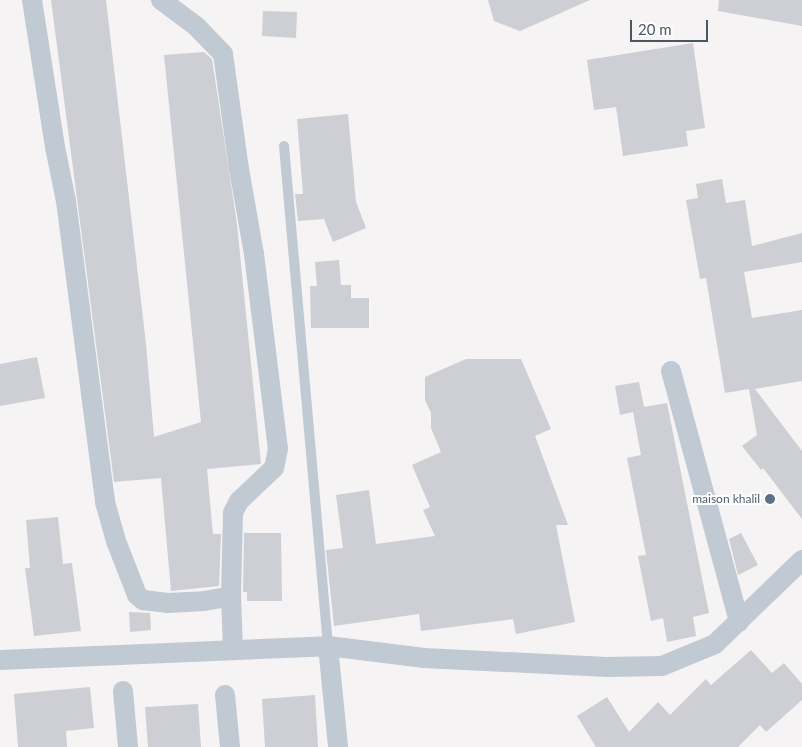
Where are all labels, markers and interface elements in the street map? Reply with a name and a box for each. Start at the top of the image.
scale bar [632,10,710,42]
text: 20 m [638,20,672,38]
place label: maison khalil [692,492,760,506]
marker: maison khalil [764,493,776,505]

